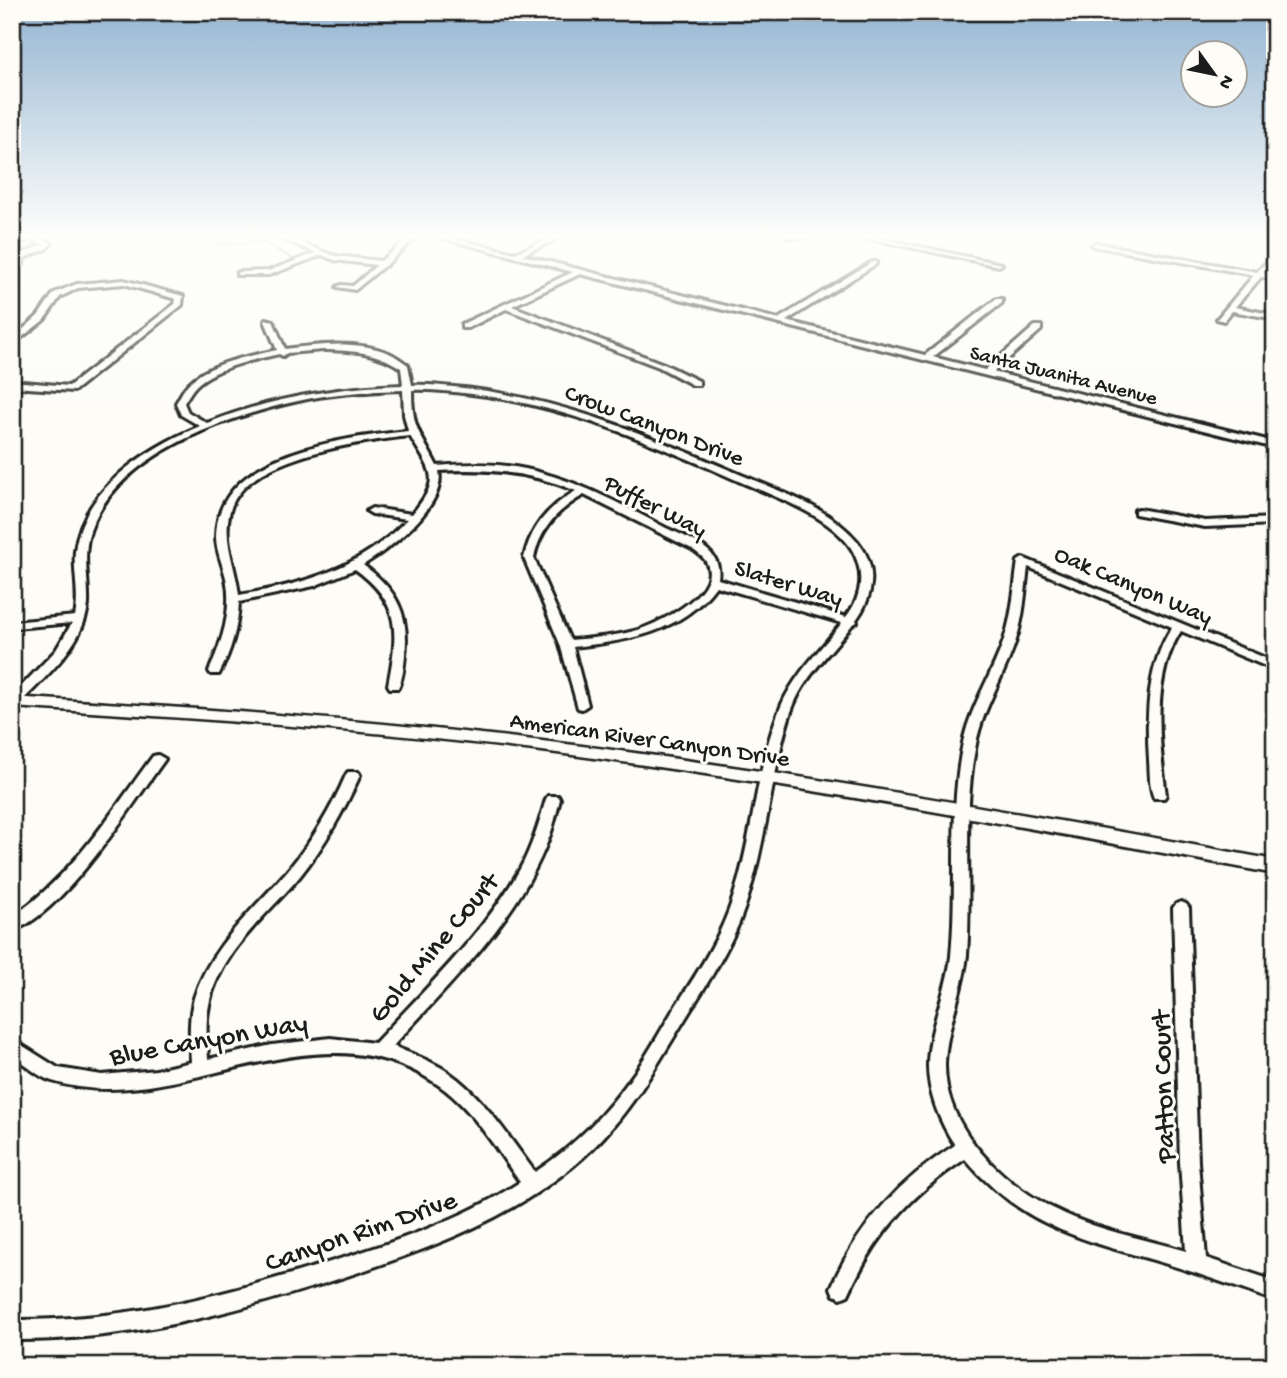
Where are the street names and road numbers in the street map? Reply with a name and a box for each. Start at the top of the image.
street label: Santa Juanita Avenue [967,342,1161,413]
street label: Crow Canyon Drive [560,380,748,475]
street label: Puffer Way [597,469,711,546]
street label: Oak Canyon Way [1049,541,1216,634]
street label: Slater Way [730,555,846,616]
street label: American River Canyon Drive [508,707,792,776]
street label: Gold Mine Court [363,865,509,1031]
street label: Patton Court [1146,1007,1185,1165]
street label: Blue Canyon Way [106,1008,310,1075]
street label: Canyon Rim Drive [261,1185,462,1282]

